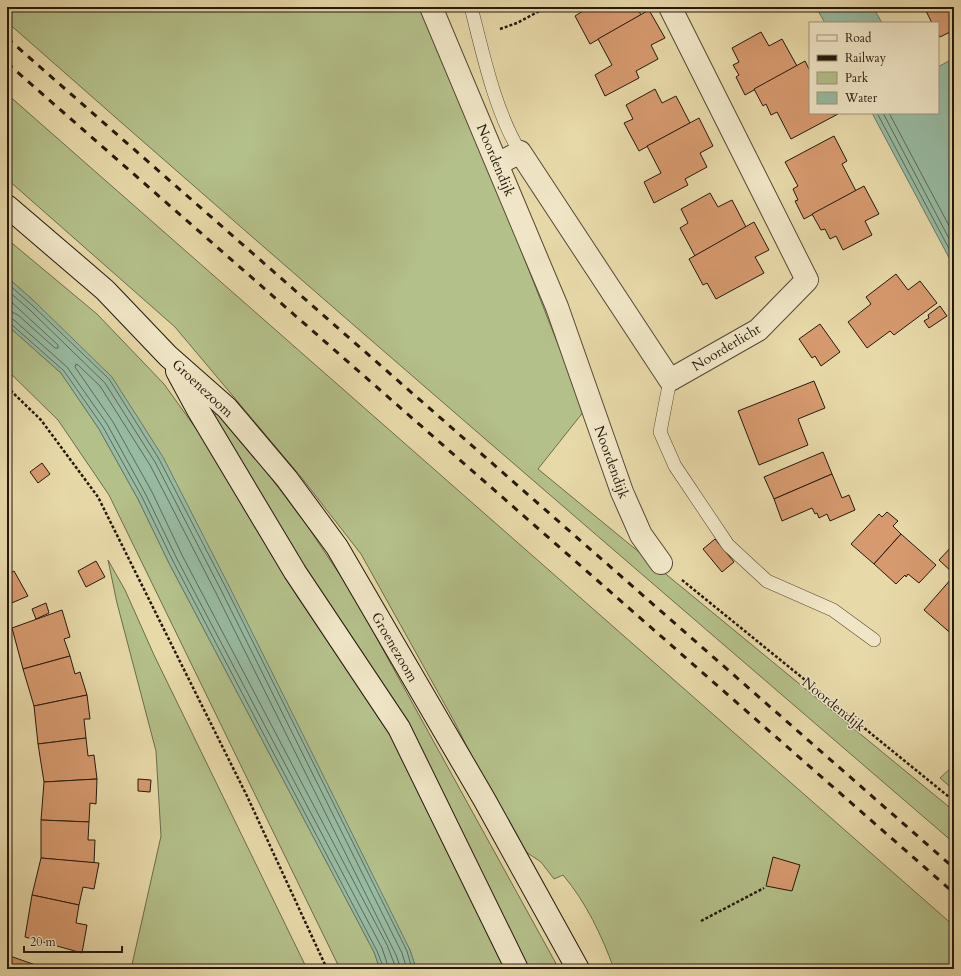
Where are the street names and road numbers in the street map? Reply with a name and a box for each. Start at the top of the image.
street label: Noordendijk [472,121,519,200]
street label: Noorderlicht [688,319,765,375]
street label: Groenezoom [168,355,238,422]
street label: Noordendijk [589,423,634,502]
street label: Groenezoom [367,609,422,686]
street label: Noordendijk [798,673,870,736]

